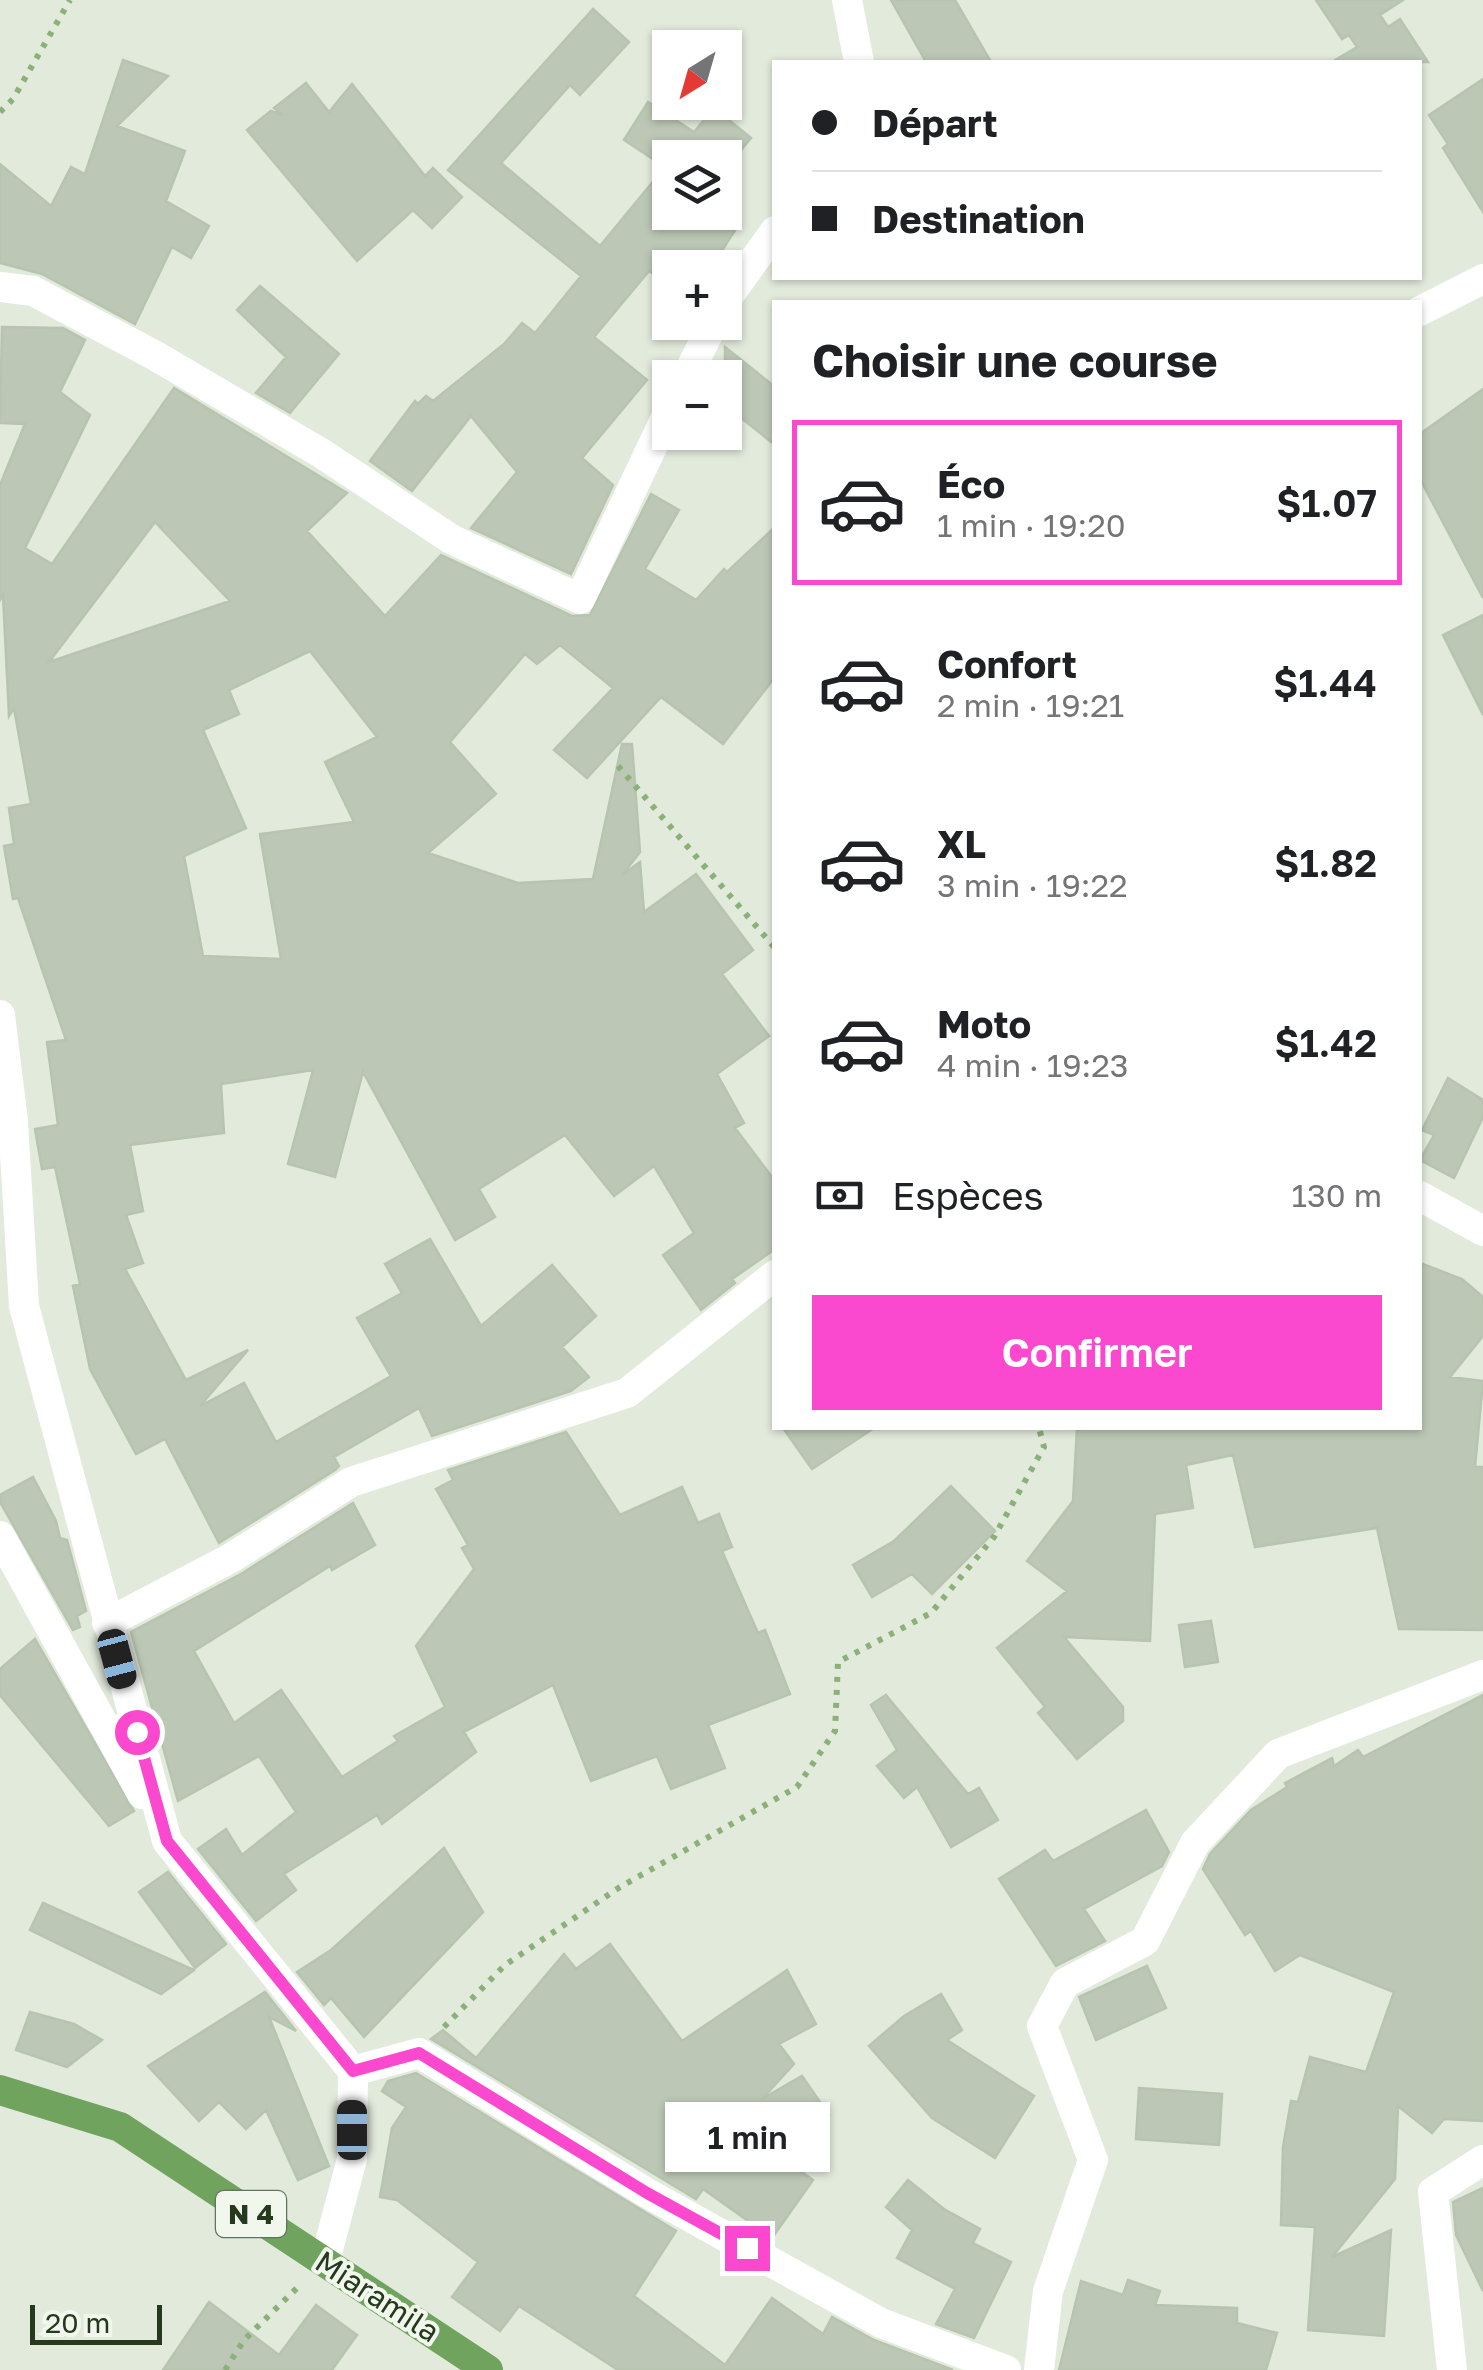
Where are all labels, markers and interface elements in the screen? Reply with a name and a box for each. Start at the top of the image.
north arrow [652,30,742,120]
map controls [652,30,742,450]
text: Départ [872,100,998,145]
button: layers [652,140,742,230]
text: Destination [872,196,1085,241]
button: + [652,250,742,340]
text: Choisir une course [812,333,1218,387]
button: − [652,360,742,450]
icon: car [817,458,907,548]
text: Éco [937,461,1005,506]
text: $1.07 [1276,480,1377,525]
text: 1 min · 19:20 [937,506,1126,544]
icon: car [817,638,907,728]
text: Confort [937,641,1077,686]
text: $1.44 [1273,660,1377,705]
text: 2 min · 19:21 [937,686,1124,724]
icon: car [817,818,907,908]
text: XL [937,821,986,866]
text: $1.82 [1274,840,1377,885]
text: 3 min · 19:22 [937,866,1128,904]
icon: car [817,998,907,1088]
text: Moto [937,1001,1031,1046]
text: $1.42 [1274,1020,1377,1065]
text: 4 min · 19:23 [937,1046,1128,1084]
icon: cash [812,1168,867,1223]
text: Espèces [892,1173,1044,1218]
text: 130 m [1292,1176,1382,1214]
button: Confirmer [812,1295,1382,1410]
car [95,1626,139,1692]
route start [115,1710,160,1755]
car [337,2100,367,2160]
callout: 1 min [664,2103,830,2173]
text: 1 min [707,2118,788,2156]
road number: N 4 [216,2191,286,2237]
route end [725,2226,770,2271]
street label: Miaramila [309,2243,446,2349]
scale bar [30,2300,162,2344]
text: 20 m [45,2306,110,2339]

